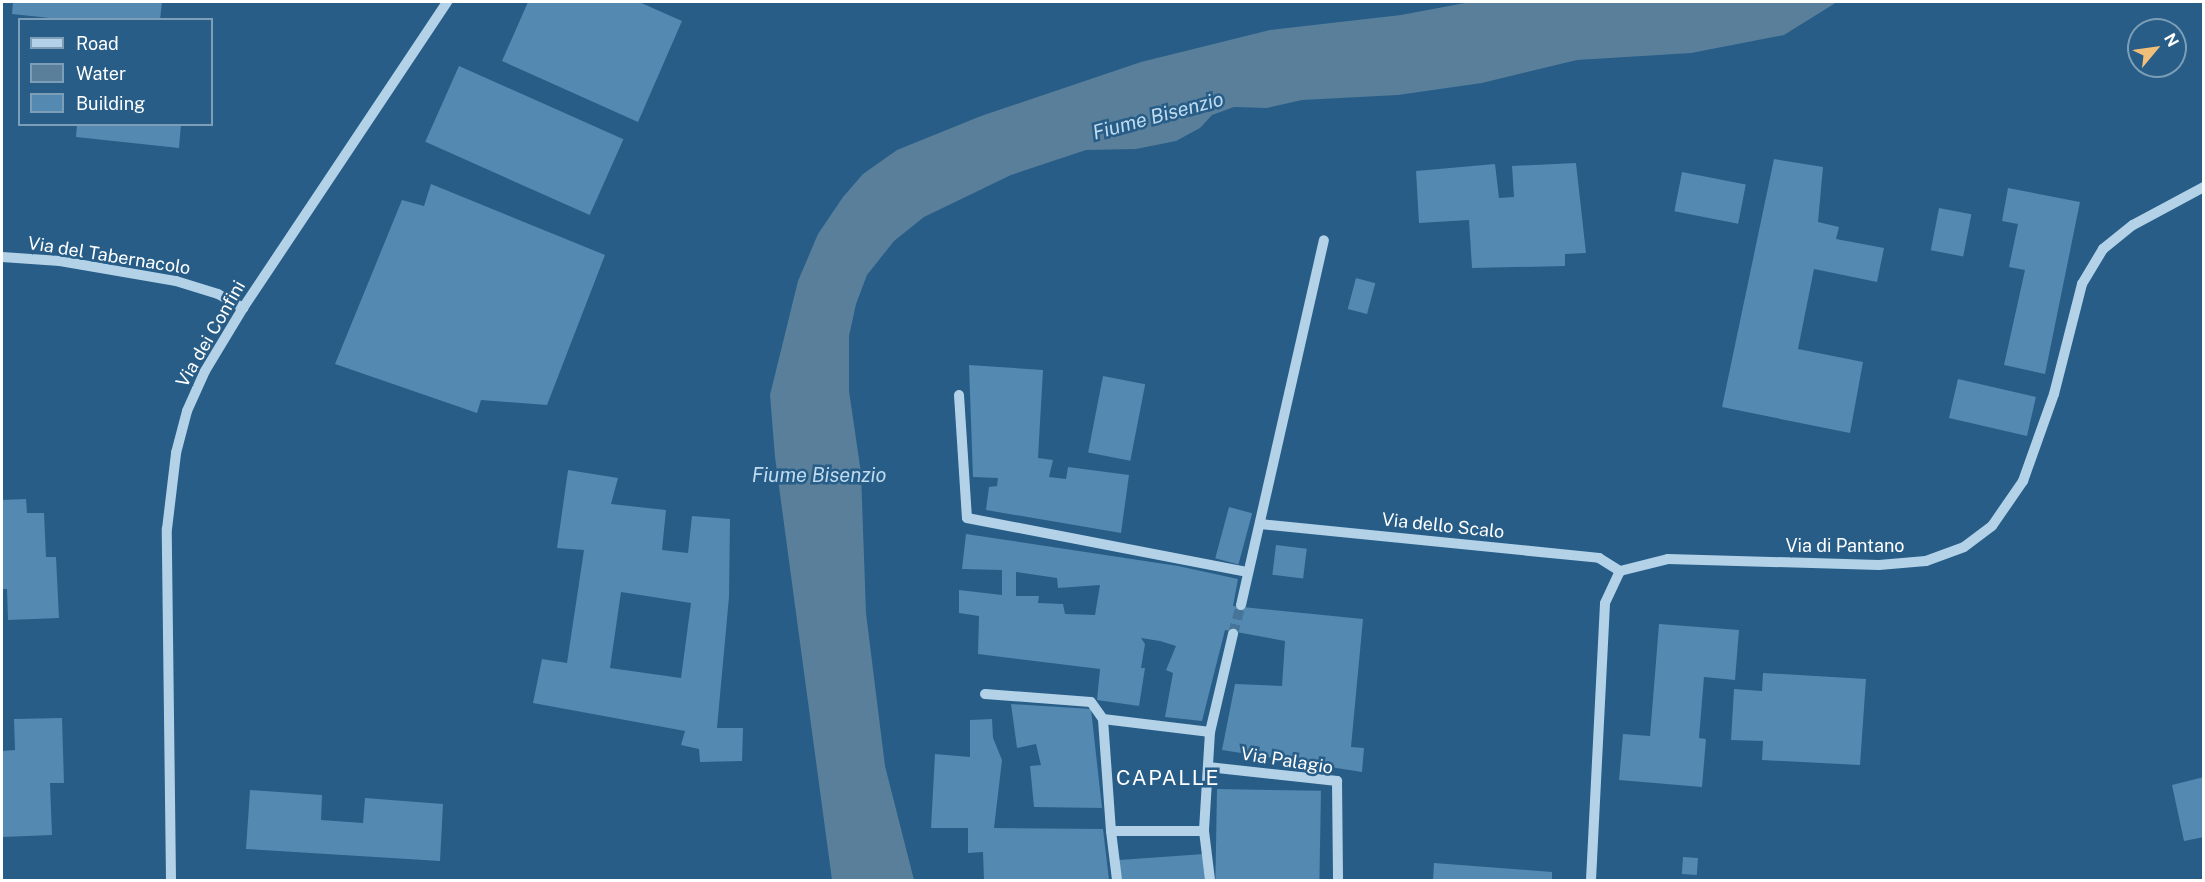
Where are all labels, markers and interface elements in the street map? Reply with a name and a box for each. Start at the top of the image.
legend [18,18,213,126]
north arrow [2127,18,2187,78]
text: N [2160,30,2183,50]
text: Road [76,33,119,54]
text: Water [76,63,126,84]
water label: Fiume Bisenzio [1090,87,1226,145]
text: Building [76,93,145,114]
street label: Via del Tabernacolo [26,232,192,280]
street label: Via dei Confini [172,277,250,391]
water label: Fiume Bisenzio [752,463,886,487]
street label: Via dello Scalo [1381,509,1505,543]
street label: Via di Pantano [1785,535,1905,557]
street label: Via Palagio [1239,743,1335,779]
district label: CAPALLE [1116,765,1220,791]

